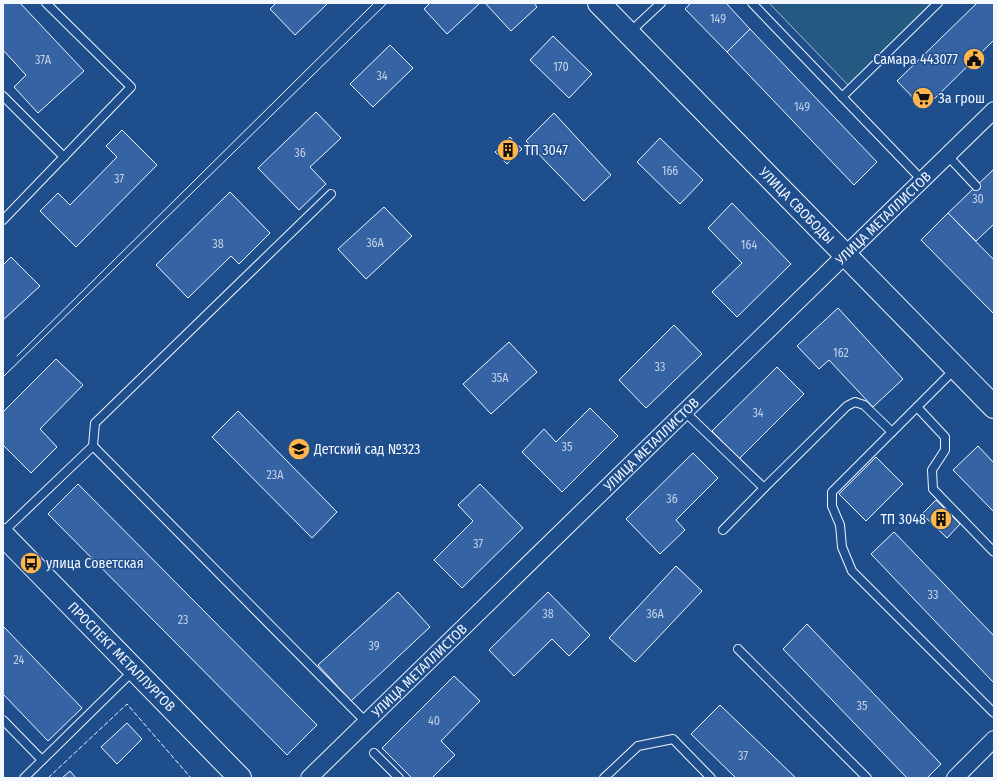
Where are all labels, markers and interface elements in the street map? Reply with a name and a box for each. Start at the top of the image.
house number: 149 [710,12,726,26]
public building icon: Самара 443077 [961,46,987,72]
place label: Самара 443077 [873,51,958,68]
house number: 37А [35,53,52,67]
house number: 170 [553,60,569,74]
house number: 34 [376,69,388,83]
supermarket icon: За грош [910,85,936,111]
place label: За грош [938,90,985,107]
house number: 149 [794,100,810,114]
building icon: ТП 3047 [495,137,521,163]
place label: ТП 3047 [524,142,568,159]
house number: 36 [294,146,306,160]
street label: УЛИЦА СВОБОДЫ [755,163,838,247]
house number: 166 [662,164,678,178]
street label: УЛИЦА МЕТАЛЛИСТОВ [831,168,935,269]
house number: 37 [114,172,124,186]
house number: 30 [972,192,984,206]
house number: 36А [366,236,385,250]
house number: 38 [212,237,224,251]
house number: 164 [741,238,757,252]
house number: 162 [833,346,849,360]
house number: 33 [655,360,665,374]
house number: 35А [491,371,509,385]
street label: УЛИЦА МЕТАЛЛИСТОВ [599,394,703,495]
house number: 34 [752,406,764,420]
school or university icon: Детский сад №323 [286,436,312,462]
house number: 35 [562,440,573,454]
place label: Детский сад №323 [313,441,420,458]
house number: 23А [267,468,284,482]
house number: 36 [666,492,678,506]
building icon: ТП 3048 [928,506,954,532]
place label: ТП 3048 [880,511,926,528]
house number: 37 [473,537,483,551]
bus stop icon: улица Советская [18,550,44,576]
place label: улица Советская [46,555,144,572]
house number: 33 [928,588,938,602]
street label: ПРОСПЕКТ МЕТАЛЛУРГОВ [64,598,179,715]
house number: 38 [542,607,554,621]
house number: 36А [646,607,665,621]
house number: 23 [178,613,188,627]
street label: УЛИЦА МЕТАЛЛИСТОВ [367,620,471,721]
house number: 39 [368,639,380,653]
house number: 24 [14,653,25,667]
house number: 35 [857,699,868,713]
house number: 40 [428,714,440,728]
house number: 37 [738,749,748,763]

